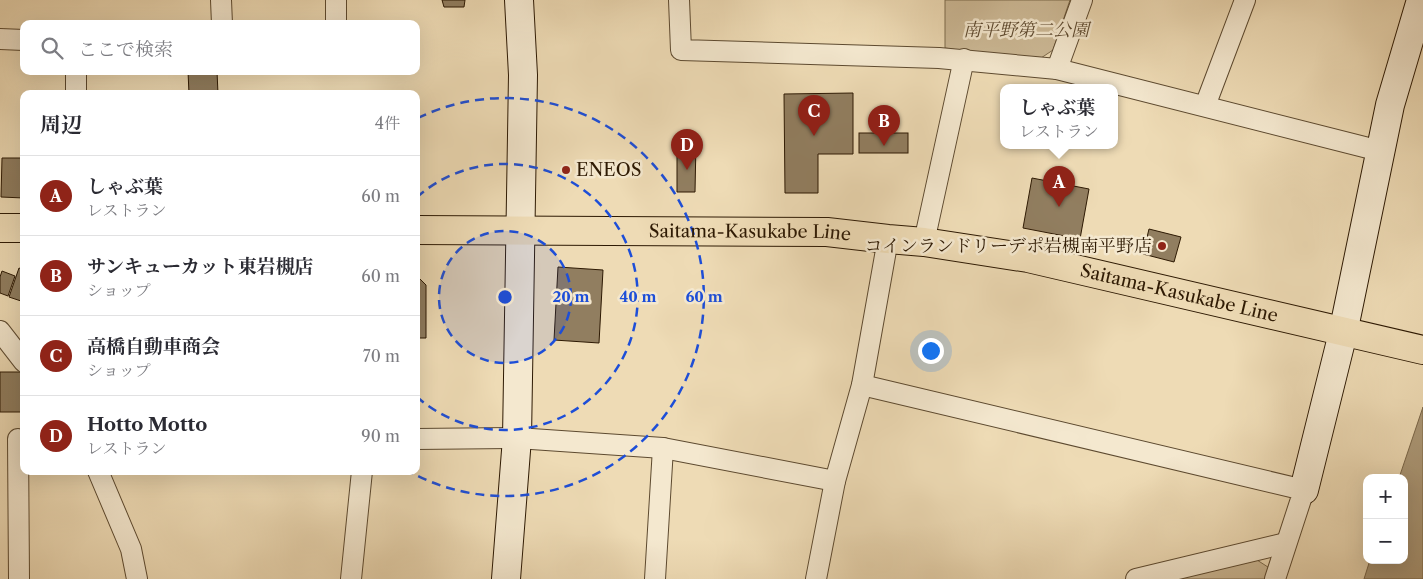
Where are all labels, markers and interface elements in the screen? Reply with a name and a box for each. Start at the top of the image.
park label: 南平野第二公園 [963,19,1092,41]
search box [20,20,420,75]
icon: search [38,34,66,62]
text: ここで検索 [78,38,173,61]
popup [1000,84,1118,149]
pin: C [798,95,830,136]
text: しゃぶ葉 [1019,96,1095,119]
pin: B [868,105,900,146]
text: 周辺 [40,112,82,137]
text: 4件 [375,113,400,133]
text: レストラン [1019,121,1099,141]
pin: D [671,129,703,170]
place label: ENEOS [576,159,641,181]
marker: ENEOS [560,164,572,176]
pin: A [1043,166,1075,207]
text: しゃぶ葉 [87,175,163,198]
text: A [50,186,62,206]
text: 60 m [361,186,400,206]
text: レストラン [87,200,167,220]
street label: Saitama-Kasukabe Line [649,220,852,246]
place label: コインランドリーデポ岩槻南平野店 [865,235,1152,257]
marker: コインランドリーデポ岩槻南平野店 [1156,240,1168,252]
text: サンキューカット東岩槻店 [87,255,313,278]
street label: Saitama-Kasukabe Line [1078,260,1280,327]
text: B [50,266,62,286]
text: 60 m [361,266,400,286]
text: ショップ [87,280,151,300]
text: 20 m [552,287,590,306]
text: 40 m [619,287,657,306]
text: 60 m [685,287,723,306]
centre of rings [496,288,514,306]
text: 高橋自動車商会 [87,335,220,358]
your location [918,338,944,364]
text: C [50,346,62,366]
text: 70 m [363,346,400,366]
text: ショップ [87,360,151,380]
text: Hotto Motto [87,413,207,436]
text: D [49,426,63,446]
text: 90 m [361,426,400,446]
text: レストラン [87,438,167,458]
map controls [1363,474,1408,564]
button: + [1363,474,1408,519]
button: − [1363,519,1408,564]

